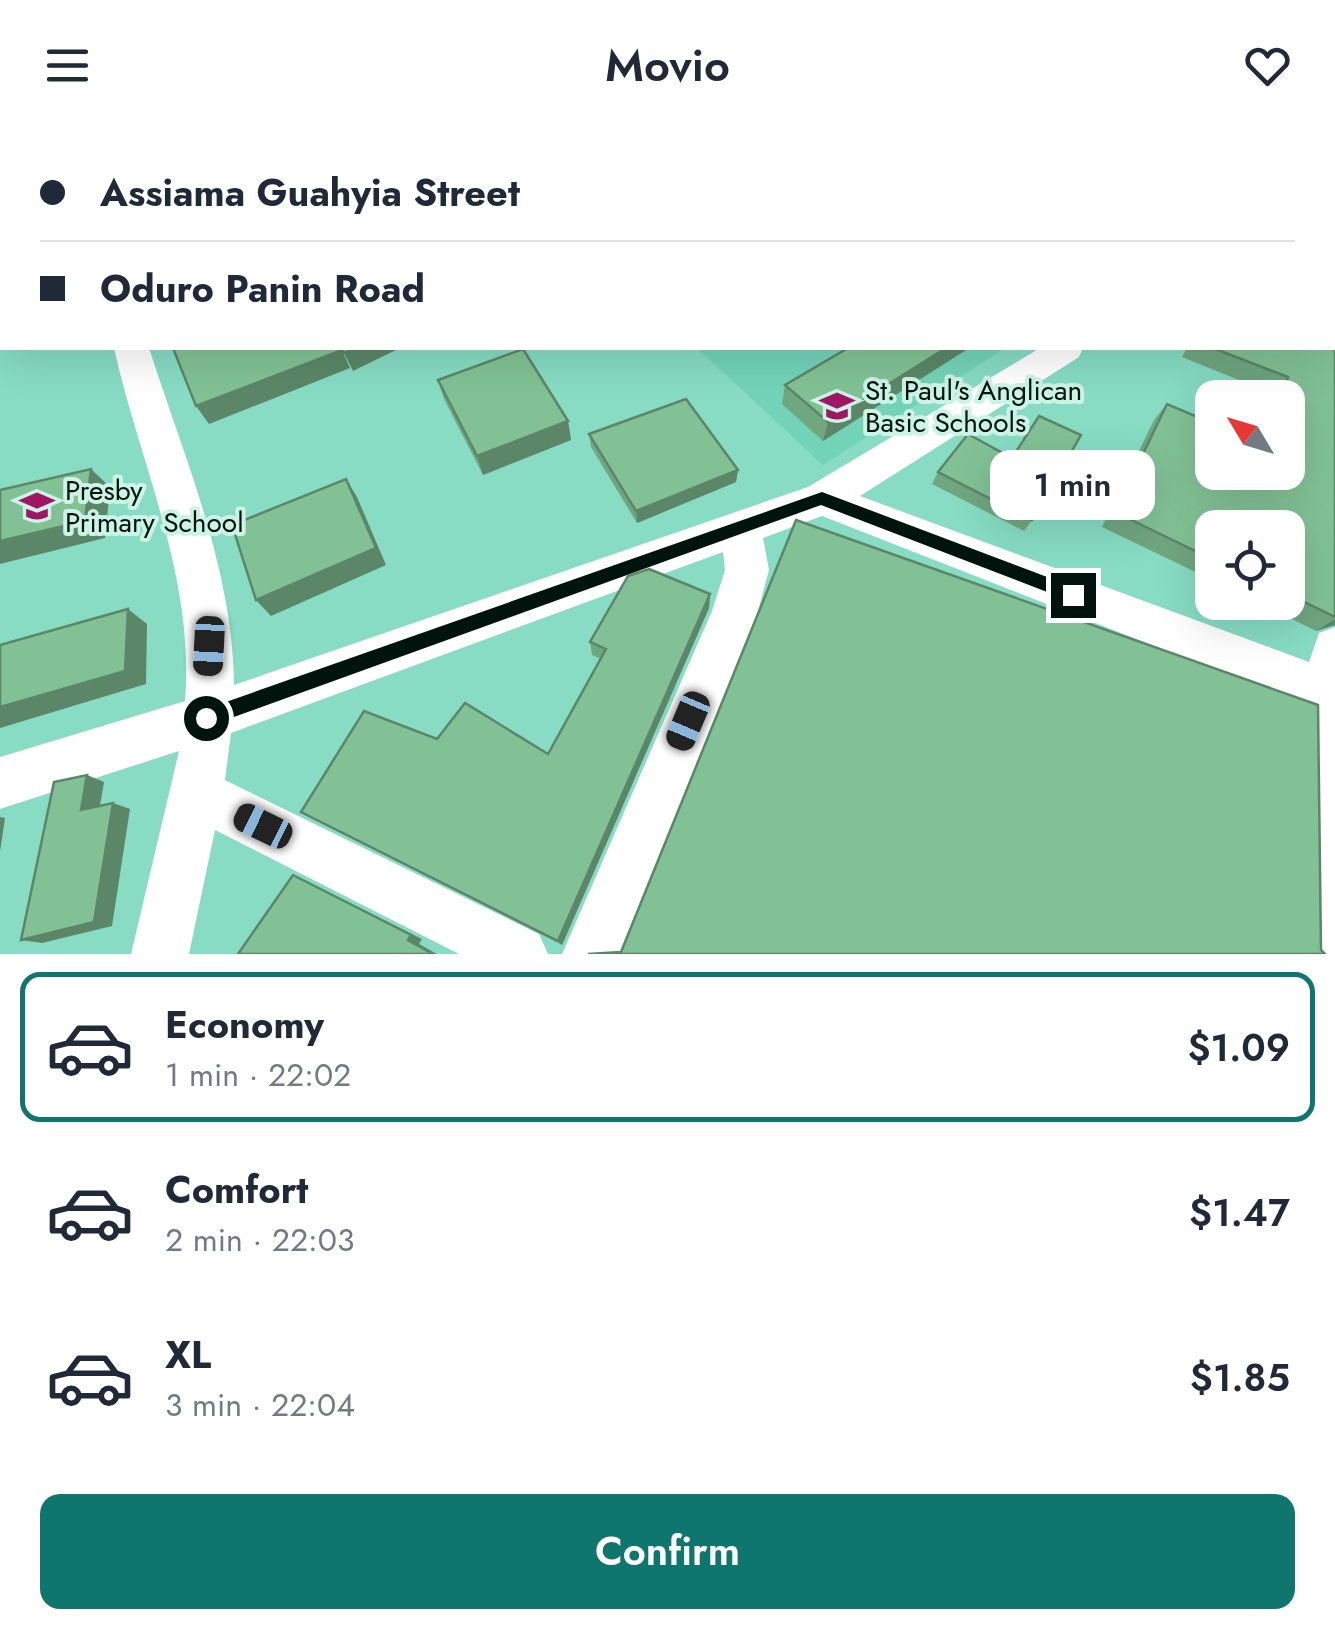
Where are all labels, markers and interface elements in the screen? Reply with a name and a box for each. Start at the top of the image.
text: Movio [605,33,730,98]
icon: menu [40,38,95,93]
icon: heart [1240,38,1295,93]
text: Assiama Guahyia Street [100,165,520,220]
text: Oduro Panin Road [100,261,425,316]
place label: St. Paul's Anglican Basic Schools [865,370,1082,443]
north arrow [1195,380,1305,490]
map controls [1195,380,1305,620]
school or university icon: St. Paul's Anglican Basic Schools [818,387,856,425]
callout: 1 min [990,450,1156,520]
text: 1 min [1034,462,1111,508]
place label: Presby Primary School [65,470,244,543]
school or university icon: Presby Primary School [18,487,56,525]
button: locate [1195,510,1305,620]
route end [1051,573,1096,618]
car [192,615,226,677]
car [662,688,714,754]
route start [184,696,229,741]
car [229,799,297,853]
text: Economy [165,997,324,1052]
icon: car [45,1002,135,1092]
text: $1.09 [1187,1020,1290,1075]
text: 1 min · 22:02 [165,1052,351,1098]
text: Comfort [165,1162,308,1217]
icon: car [45,1167,135,1257]
text: $1.47 [1189,1185,1290,1240]
text: 2 min · 22:03 [165,1217,354,1263]
text: XL [165,1327,211,1382]
icon: car [45,1332,135,1422]
text: $1.85 [1190,1350,1290,1405]
text: 3 min · 22:04 [165,1382,355,1428]
button: Confirm [40,1494,1295,1609]

